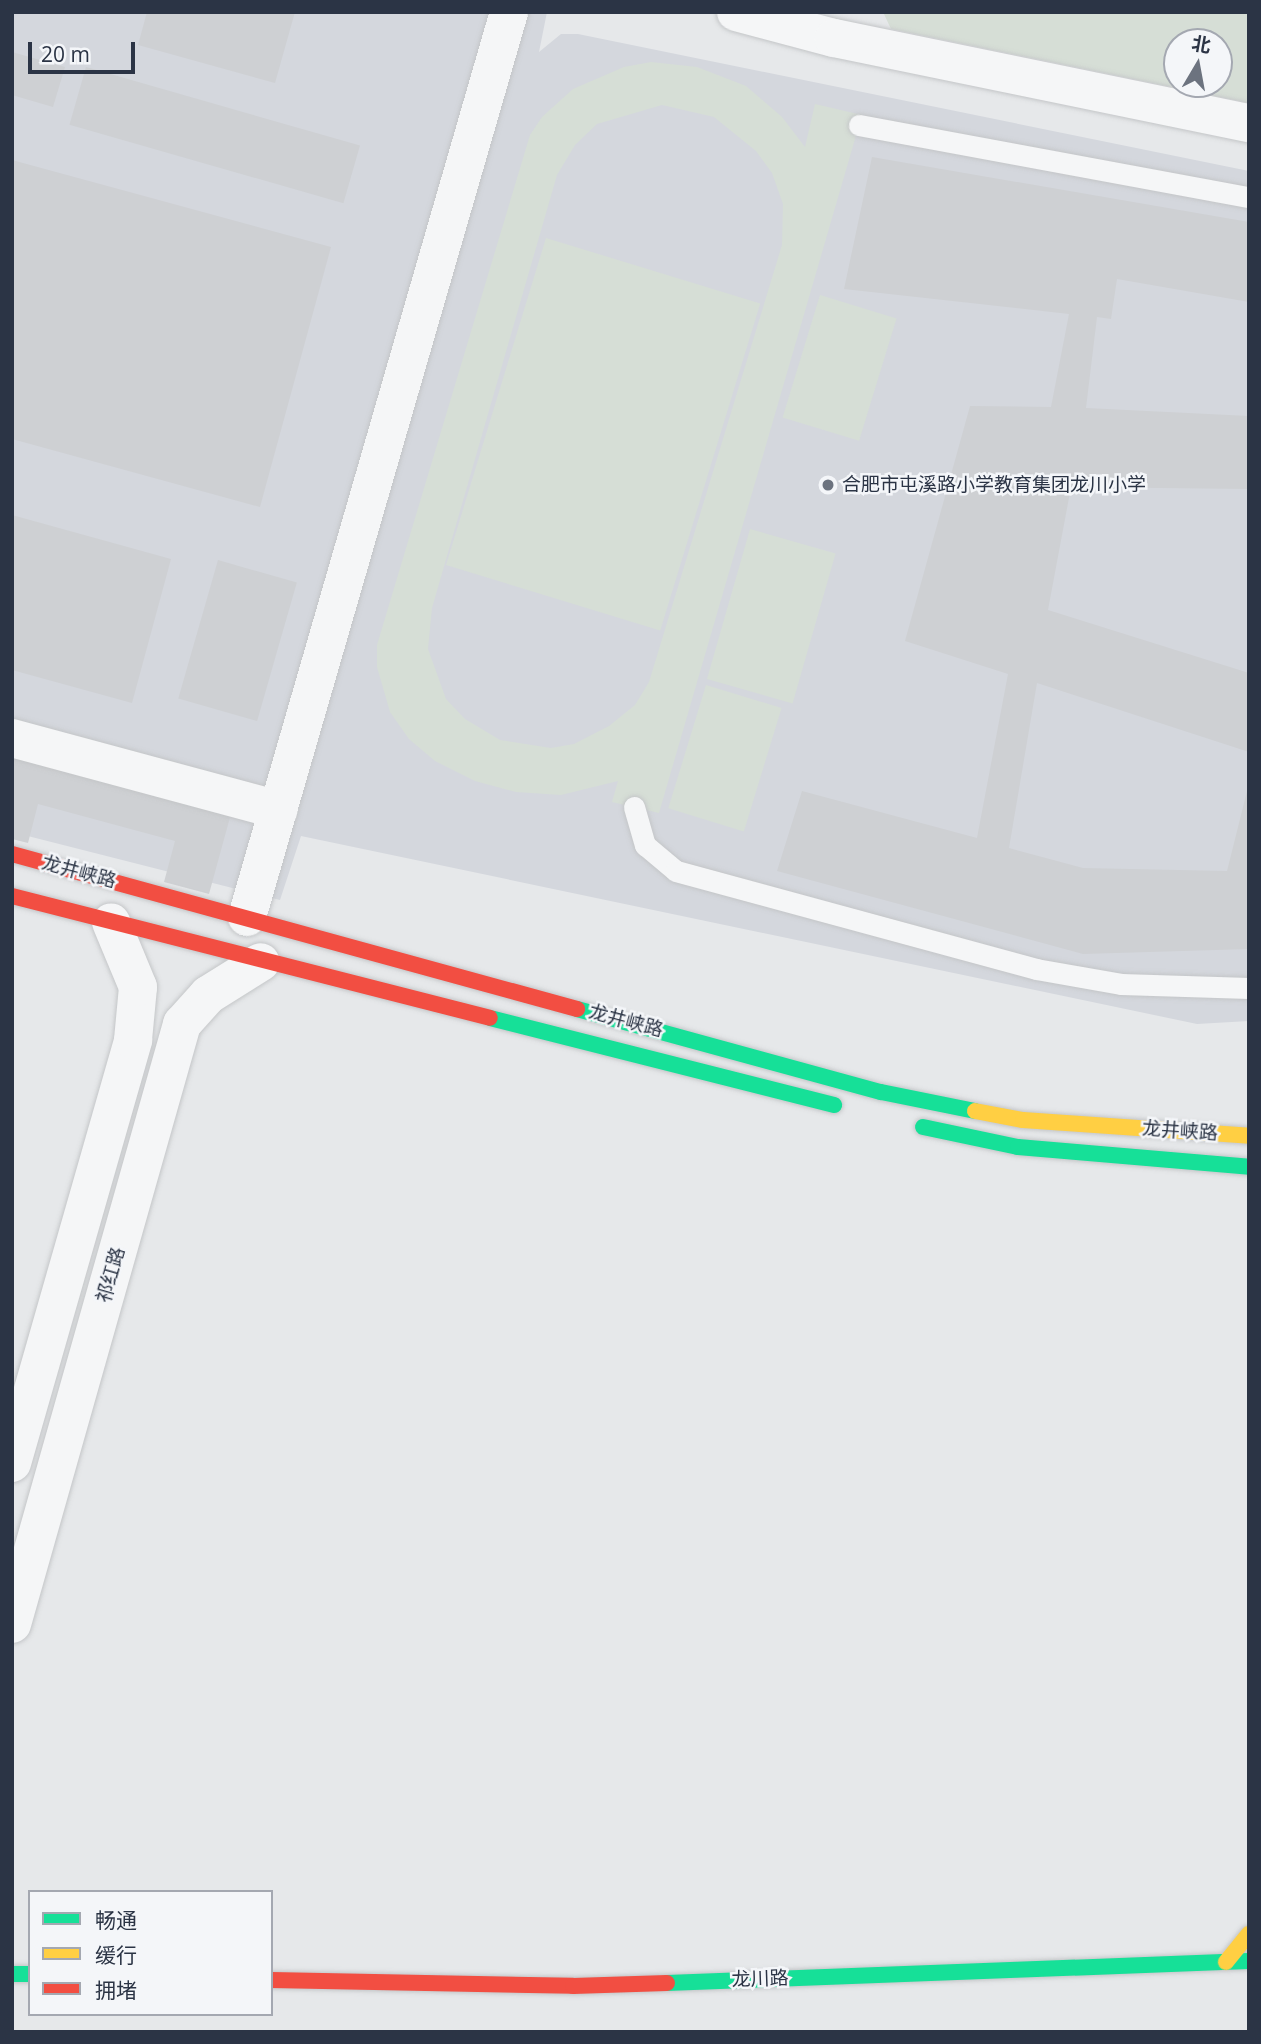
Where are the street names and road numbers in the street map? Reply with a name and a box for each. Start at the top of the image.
street label: 龙井峡路 [39,851,119,893]
street label: 龙井峡路 [586,1000,666,1042]
street label: 龙井峡路 [1141,1117,1219,1145]
street label: 祁红路 [92,1244,130,1306]
street label: 龙川路 [731,1967,789,1991]

